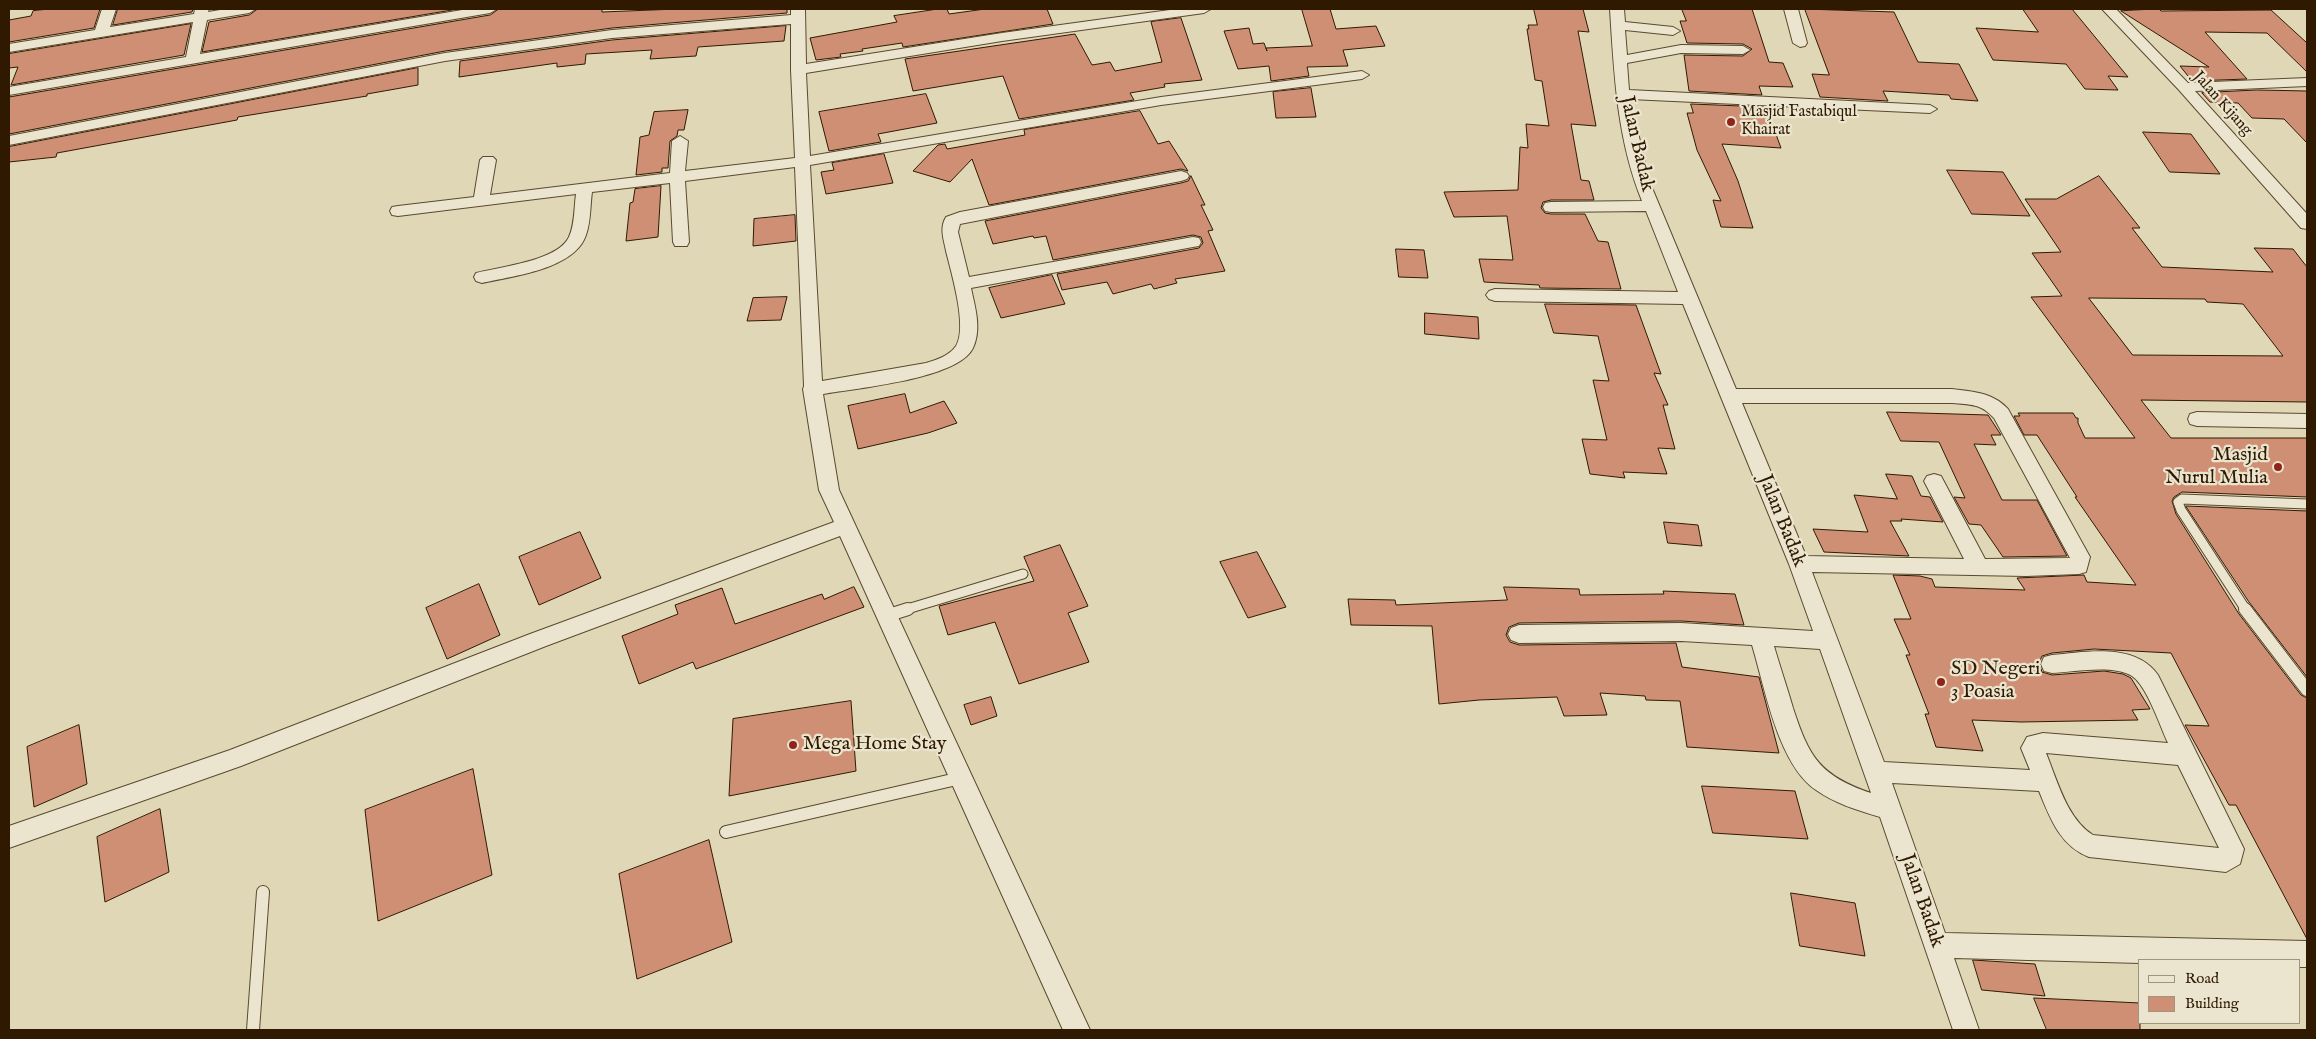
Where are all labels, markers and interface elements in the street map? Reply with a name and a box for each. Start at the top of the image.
street label: Jalan Kijang [2188,68,2256,140]
street label: Jalan Badak [1613,94,1659,194]
place label: Masjid Fastabiqul Khairat [1741,103,1857,141]
marker: Masjid Fastabiqul Khairat [1725,116,1737,128]
place label: Masjid Nurul Mulia [2165,444,2268,491]
marker: Masjid Nurul Mulia [2272,461,2284,473]
street label: Jalan Badak [1752,471,1810,571]
place label: SD Negeri 3 Poasia [1951,658,2040,705]
marker: SD Negeri 3 Poasia [1935,676,1947,688]
place label: Mega Home Stay [803,733,947,757]
marker: Mega Home Stay [787,739,799,751]
street label: Jalan Badak [1894,851,1948,951]
legend [2138,959,2301,1024]
text: Road [2185,969,2219,988]
text: Building [2185,994,2239,1013]

